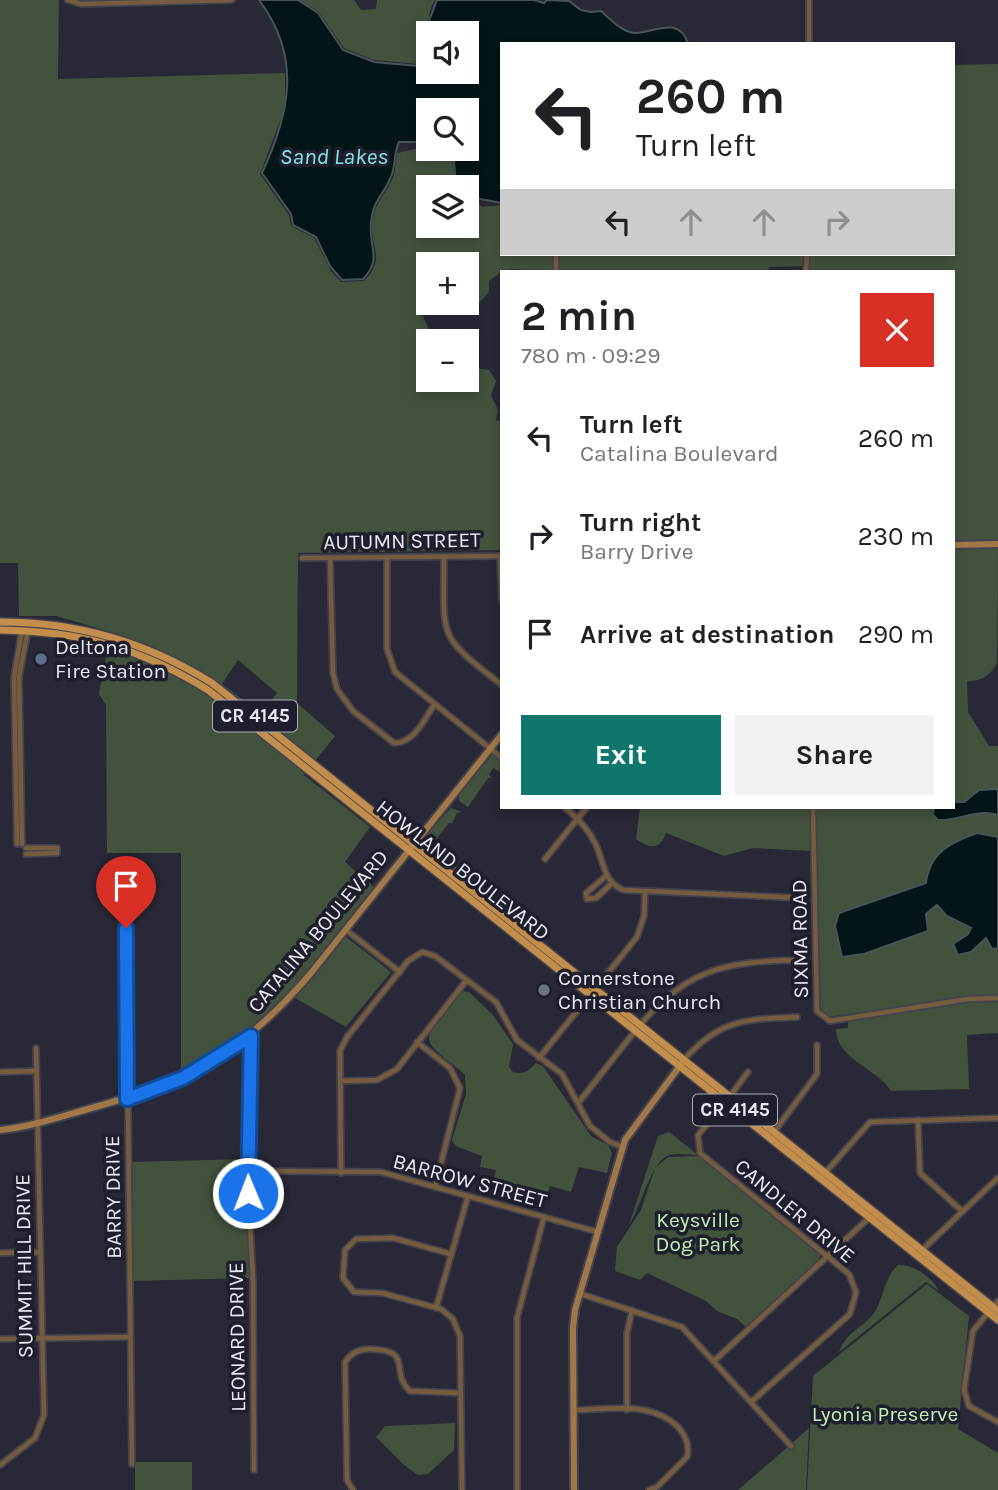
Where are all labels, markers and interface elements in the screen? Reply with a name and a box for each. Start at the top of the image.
map controls [416,21,479,392]
button: sound [416,21,479,84]
text: 260 m [636,68,785,125]
icon: left [521,70,612,161]
button: search [416,98,479,161]
text: Turn left [636,127,756,164]
water label: Sand Lakes [280,143,388,170]
button: layers [416,175,479,238]
icon: left [599,203,637,241]
icon: ahead [672,203,710,241]
icon: ahead [745,203,783,241]
icon: right [818,203,856,241]
button: + [416,252,479,315]
text: 2 min [521,291,637,341]
button: close [860,293,934,367]
button: − [416,329,479,392]
text: 780 m · 09:29 [521,342,661,369]
text: Turn left [580,409,682,440]
icon: left [521,419,559,457]
text: 260 m [858,423,934,454]
text: Catalina Boulevard [580,440,779,467]
text: Turn right [580,507,701,538]
icon: right [521,517,559,555]
text: 230 m [858,521,934,552]
street label: AUTUMN STREET [323,528,481,554]
text: Barry Drive [580,538,693,565]
icon: arrive [521,615,559,653]
text: Arrive at destination [580,619,834,650]
text: 290 m [858,619,934,650]
place label: Deltona Fire Station [55,635,166,683]
marker: Deltona Fire Station [33,651,49,667]
road number: CR 4145 [213,701,297,732]
button: Exit [521,715,721,795]
button: Share [735,715,934,795]
street label: HOWLAND BOULEVARD [372,795,554,945]
street label: CATALINA BOULEVARD [243,845,393,1017]
pin [96,856,156,928]
icon: arrive [107,867,145,905]
street label: SIXMA ROAD [787,879,813,999]
place label: Cornerstone Christian Church [558,966,721,1014]
marker: Cornerstone Christian Church [536,982,552,998]
road number: CR 4145 [693,1094,777,1126]
street label: BARRY DRIVE [100,1135,126,1259]
street label: BARROW STREET [390,1149,550,1213]
street label: CANDLER DRIVE [730,1154,860,1268]
position arrow [211,1156,285,1230]
street label: SUMMIT HILL DRIVE [10,1174,38,1358]
park label: Keysville Dog Park [656,1208,741,1256]
street label: LEONARD DRIVE [224,1262,250,1412]
park label: Lyonia Preserve [812,1402,958,1426]

